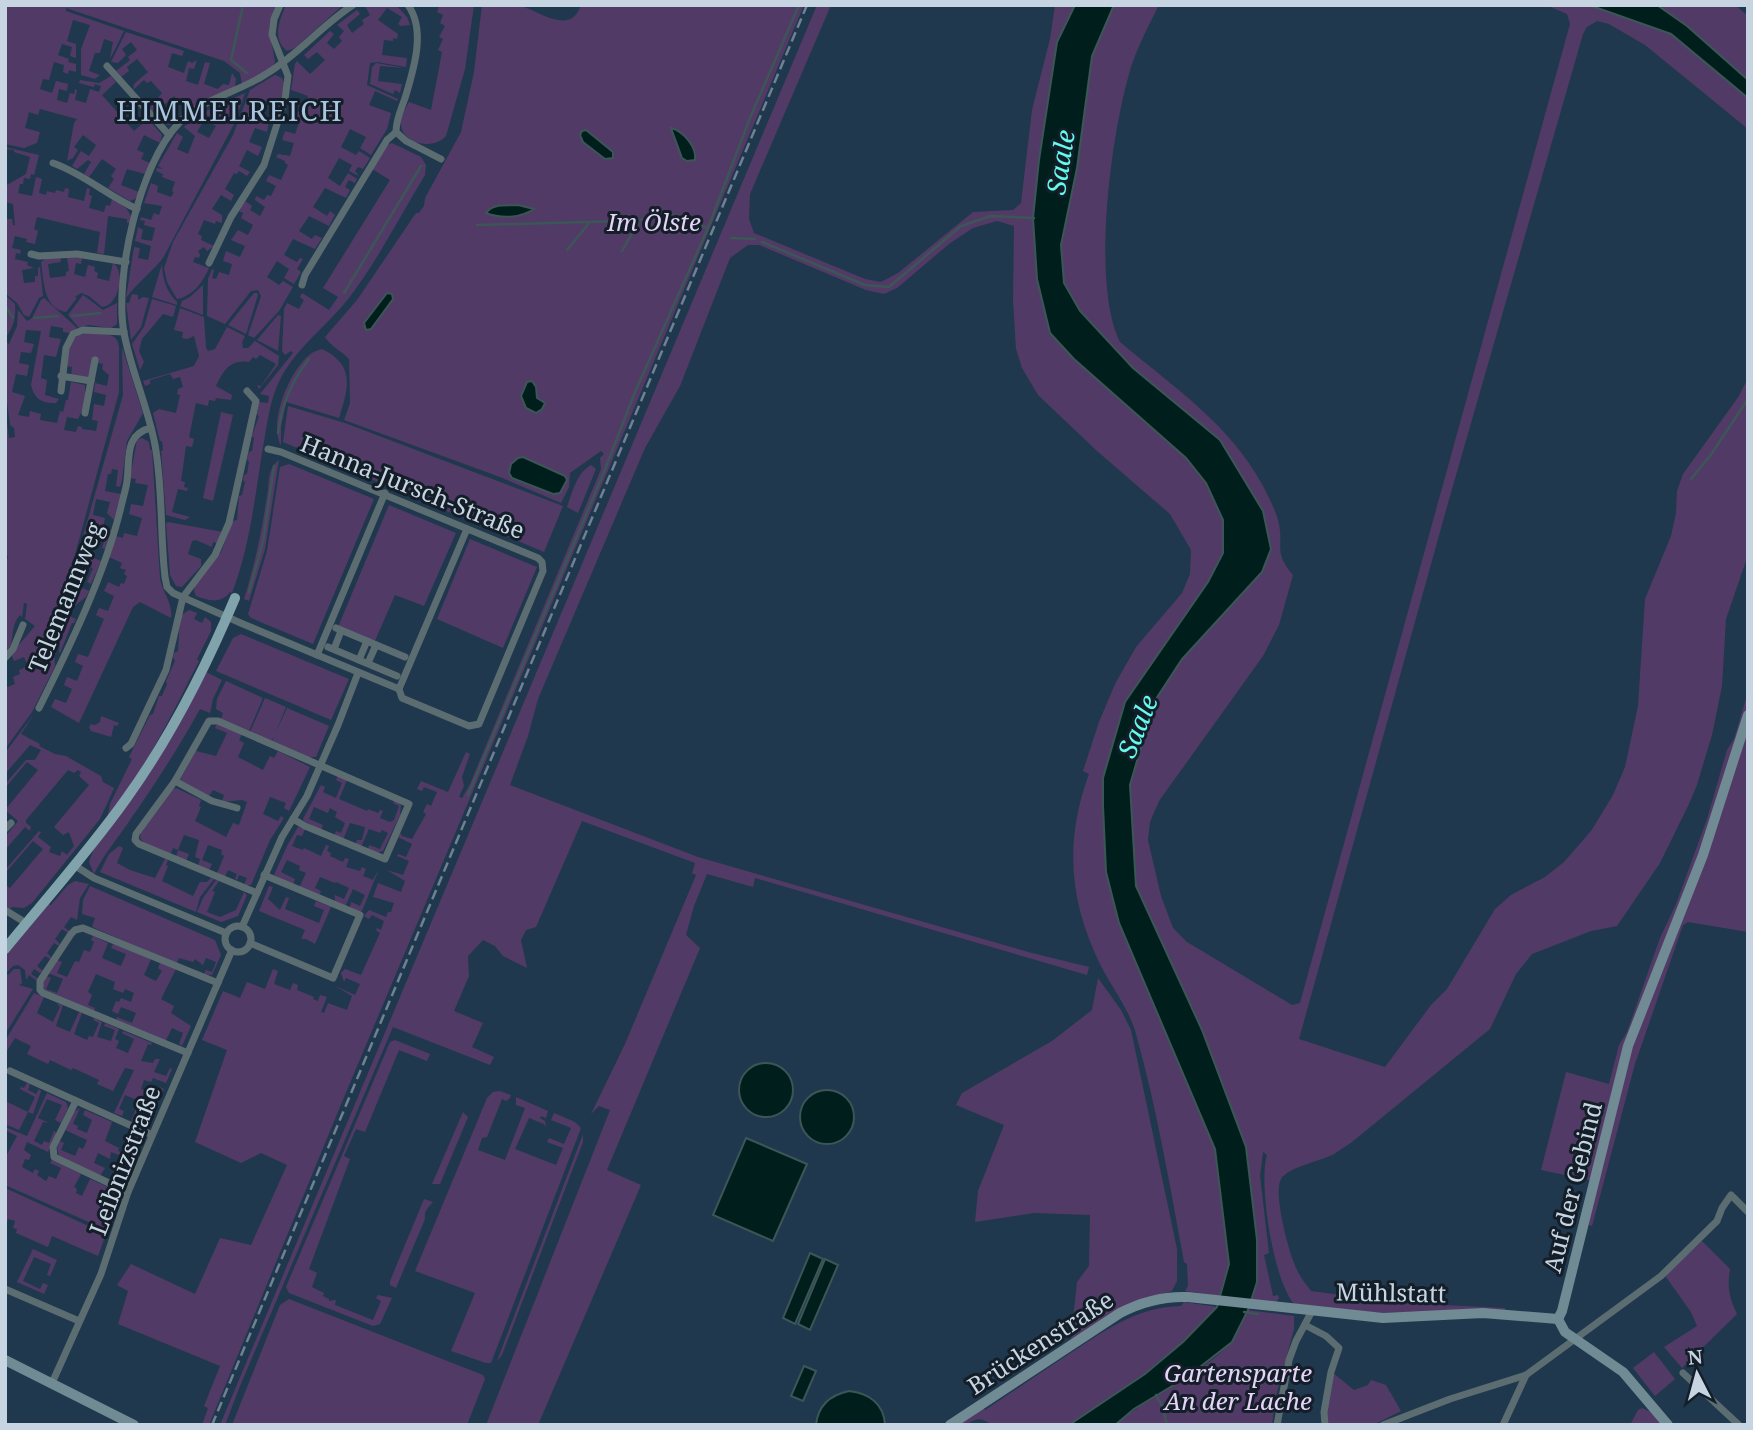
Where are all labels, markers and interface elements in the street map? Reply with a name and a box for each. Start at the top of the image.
district label: HIMMELREICH [116,91,344,129]
water label: Saale [1037,127,1083,197]
park label: Im Ölste [606,205,701,238]
street label: Hanna-Jursch-Straße [296,426,530,546]
street label: Telemannweg [20,516,110,677]
water label: Saale [1108,689,1166,763]
street label: Leibnizstraße [80,1081,168,1239]
street label: Auf der Gebind [1535,1098,1609,1276]
street label: Mühlstatt [1336,1275,1446,1309]
street label: Brückenstraße [961,1282,1119,1402]
north arrow [1662,1339,1732,1409]
text: N [1686,1343,1704,1371]
park label: Gartensparte An der Lache [1162,1356,1312,1417]

